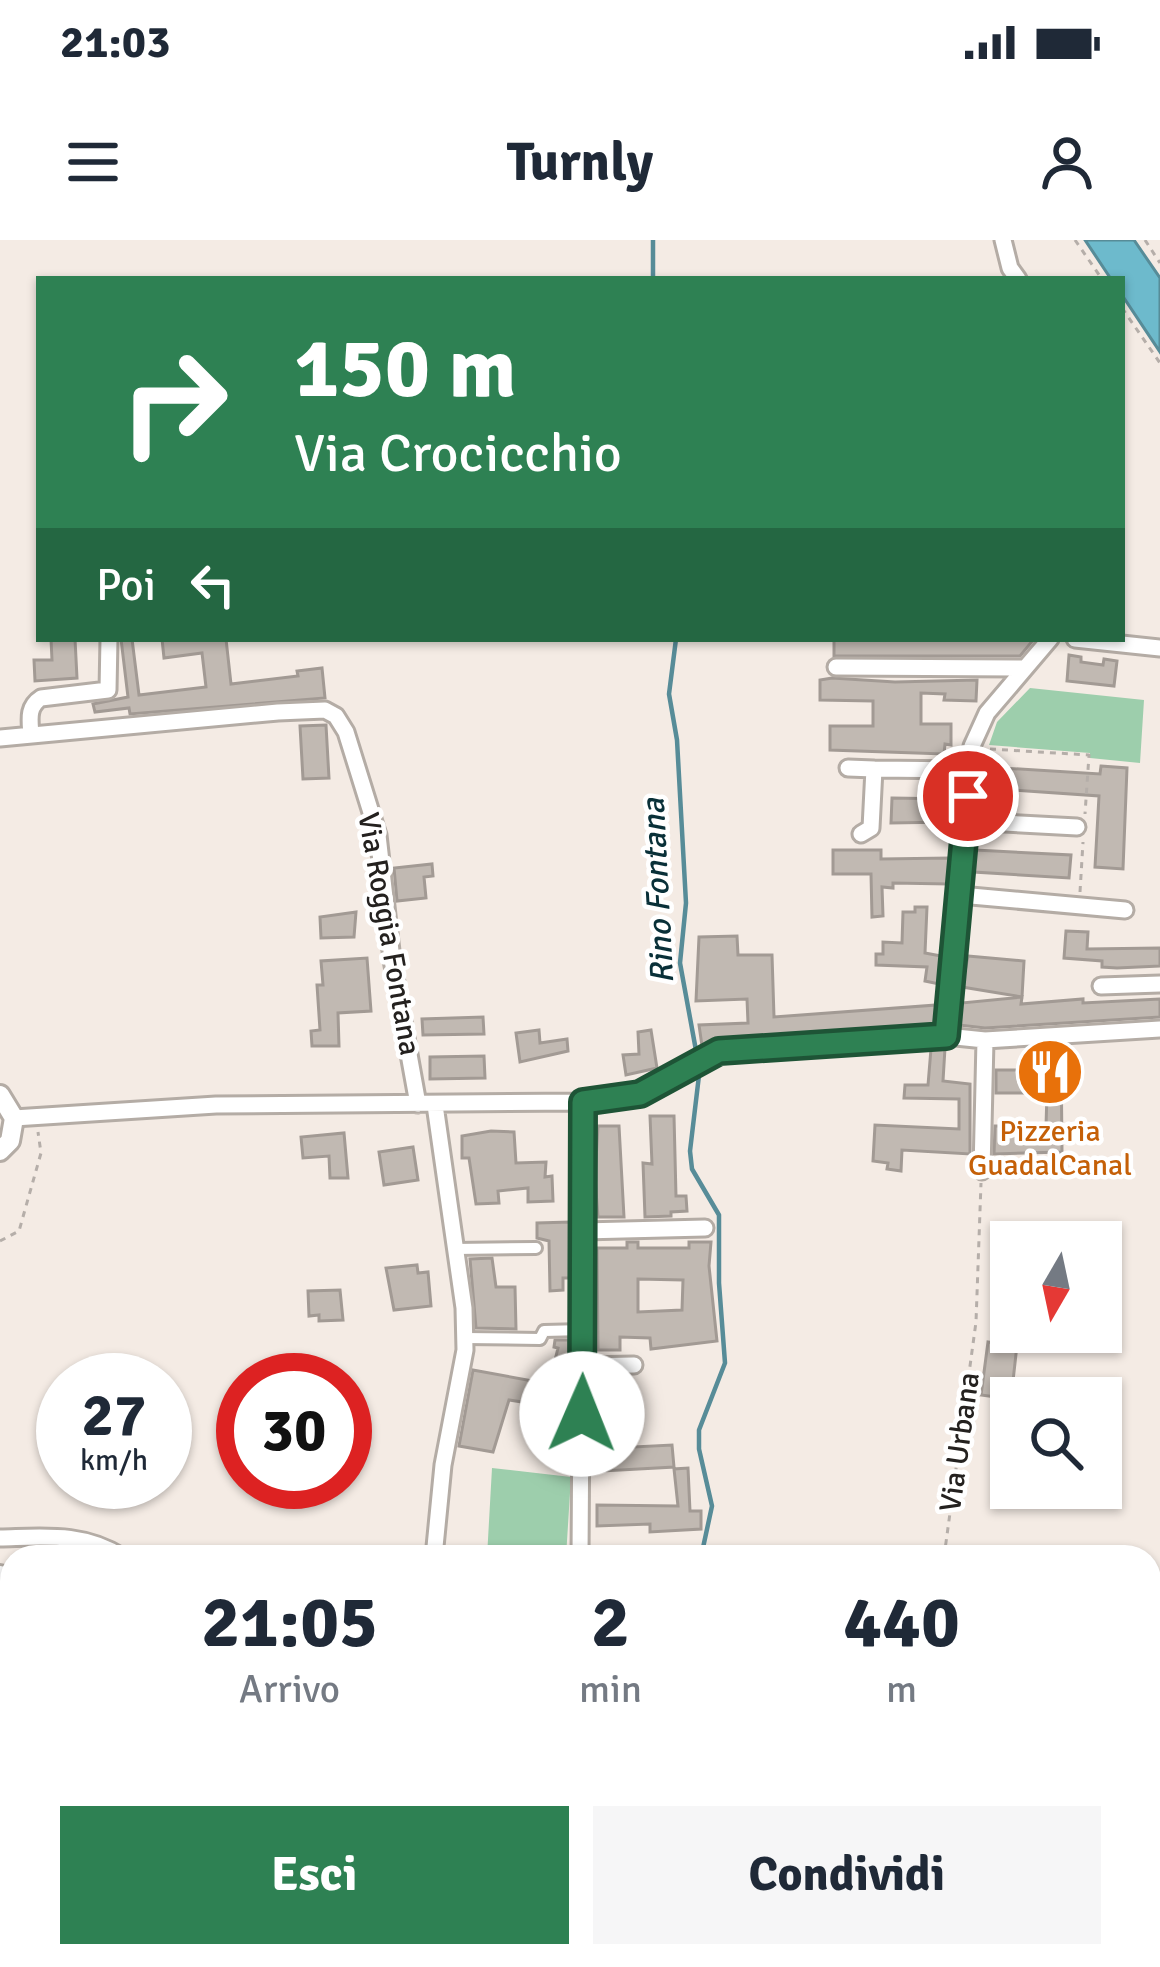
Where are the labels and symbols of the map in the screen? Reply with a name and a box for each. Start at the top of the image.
pin [917,745,1019,847]
water label: Rino Fontana [633,796,683,985]
street label: Via Roggia Fontana [349,810,429,1058]
restaurant icon: Pizzeria GuadalCanal [1015,1037,1085,1107]
place label: Pizzeria GuadalCanal [968,1113,1132,1184]
north arrow [990,1221,1122,1353]
position arrow [519,1351,645,1477]
speed limit sign: 30 [216,1353,372,1509]
street label: Via Urbana [932,1370,988,1514]

